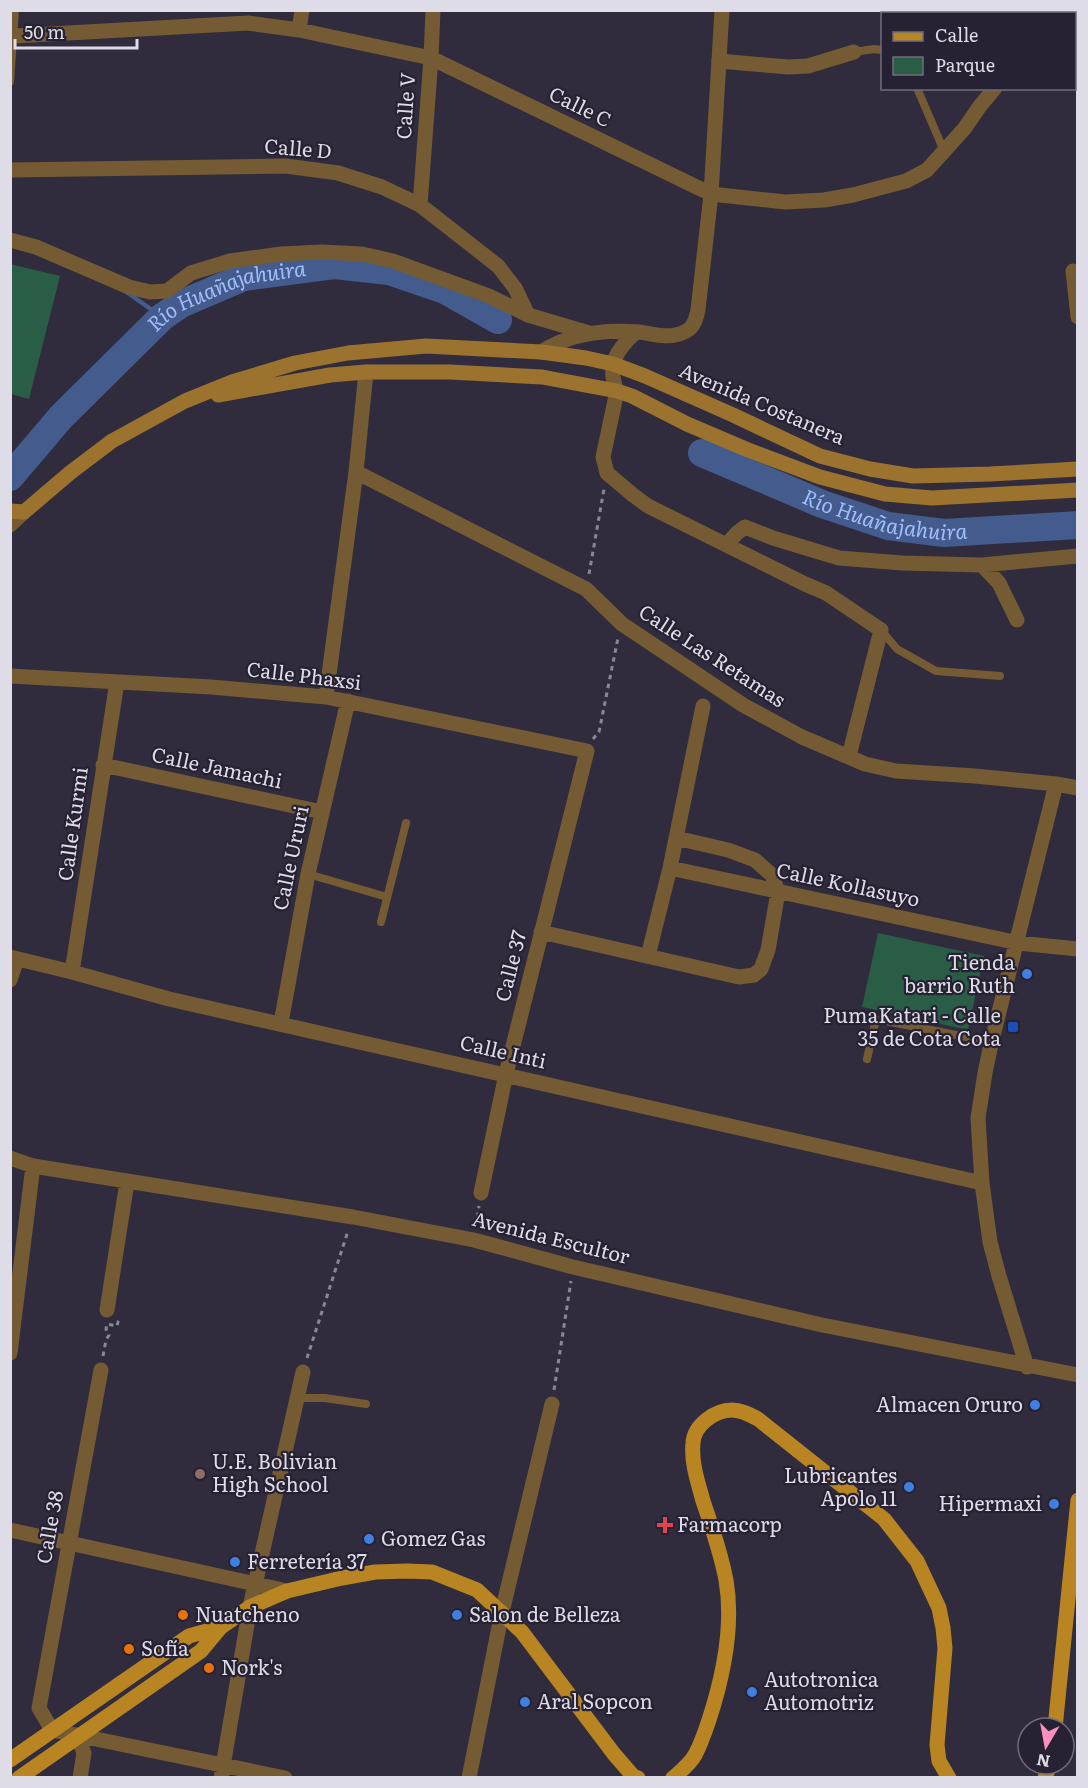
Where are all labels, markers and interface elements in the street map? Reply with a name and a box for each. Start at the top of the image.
scale bar [15,12,136,50]
legend [881,12,1076,90]
text: 50 m [24,18,65,45]
text: Calle [935,21,978,48]
text: Parque [935,51,995,78]
street label: Calle V [387,71,421,140]
street label: Calle C [545,77,617,133]
street label: Calle D [263,129,333,165]
water label: Río Huañajahuira [138,251,307,337]
street label: Avenida Costanera [675,354,851,451]
water label: Río Huañajahuira [798,480,968,546]
street label: Calle Las Retamas [634,595,793,713]
street label: Calle Phaxsi [245,652,364,696]
street label: Calle Jamachi [149,738,286,795]
street label: Calle Kurmi [48,765,94,883]
street label: Calle Ururi [263,802,315,913]
street label: Calle Kollasuyo [774,853,923,913]
street label: Calle 37 [486,927,532,1004]
place label: Tienda barrio Ruth [904,946,1015,999]
marker: Tienda barrio Ruth [1020,967,1034,981]
place label: PumaKatari - Calle 35 de Cota Cota [823,999,1001,1052]
marker: PumaKatari - Calle 35 de Cota Cota [1006,1020,1020,1034]
street label: Calle Inti [457,1026,550,1075]
street label: Avenida Escultor [470,1202,634,1270]
place label: Almacen Oruro [876,1388,1023,1418]
marker: Almacen Oruro [1028,1398,1042,1412]
place label: U.E. Bolivian High School [212,1445,337,1498]
place label: Lubricantes Apolo 11 [784,1459,897,1512]
marker: U.E. Bolivian High School [193,1467,207,1481]
marker: Lubricantes Apolo 11 [902,1480,916,1494]
place label: Hipermaxi [938,1487,1042,1517]
street label: Calle 38 [27,1488,69,1566]
marker: Hipermaxi [1047,1497,1061,1511]
place label: Farmacorp [677,1508,782,1538]
marker: Farmacorp [658,1518,672,1532]
place label: Gomez Gas [381,1522,485,1552]
marker: Gomez Gas [362,1532,376,1546]
place label: Ferretería 37 [247,1545,367,1575]
marker: Ferretería 37 [228,1555,242,1569]
place label: Nuatcheno [195,1598,300,1628]
place label: Salon de Belleza [469,1598,621,1628]
marker: Nuatcheno [176,1608,190,1622]
marker: Salon de Belleza [450,1608,464,1622]
place label: Sofía [141,1632,189,1662]
marker: Sofía [122,1642,136,1656]
place label: Nork's [221,1651,282,1681]
marker: Nork's [202,1661,216,1675]
place label: Autotronica Automotriz [764,1663,879,1716]
place label: Aral Sopcon [537,1685,653,1715]
marker: Autotronica Automotriz [745,1685,759,1699]
marker: Aral Sopcon [518,1695,532,1709]
north arrow [1016,1716,1076,1776]
text: N [1035,1749,1052,1775]

